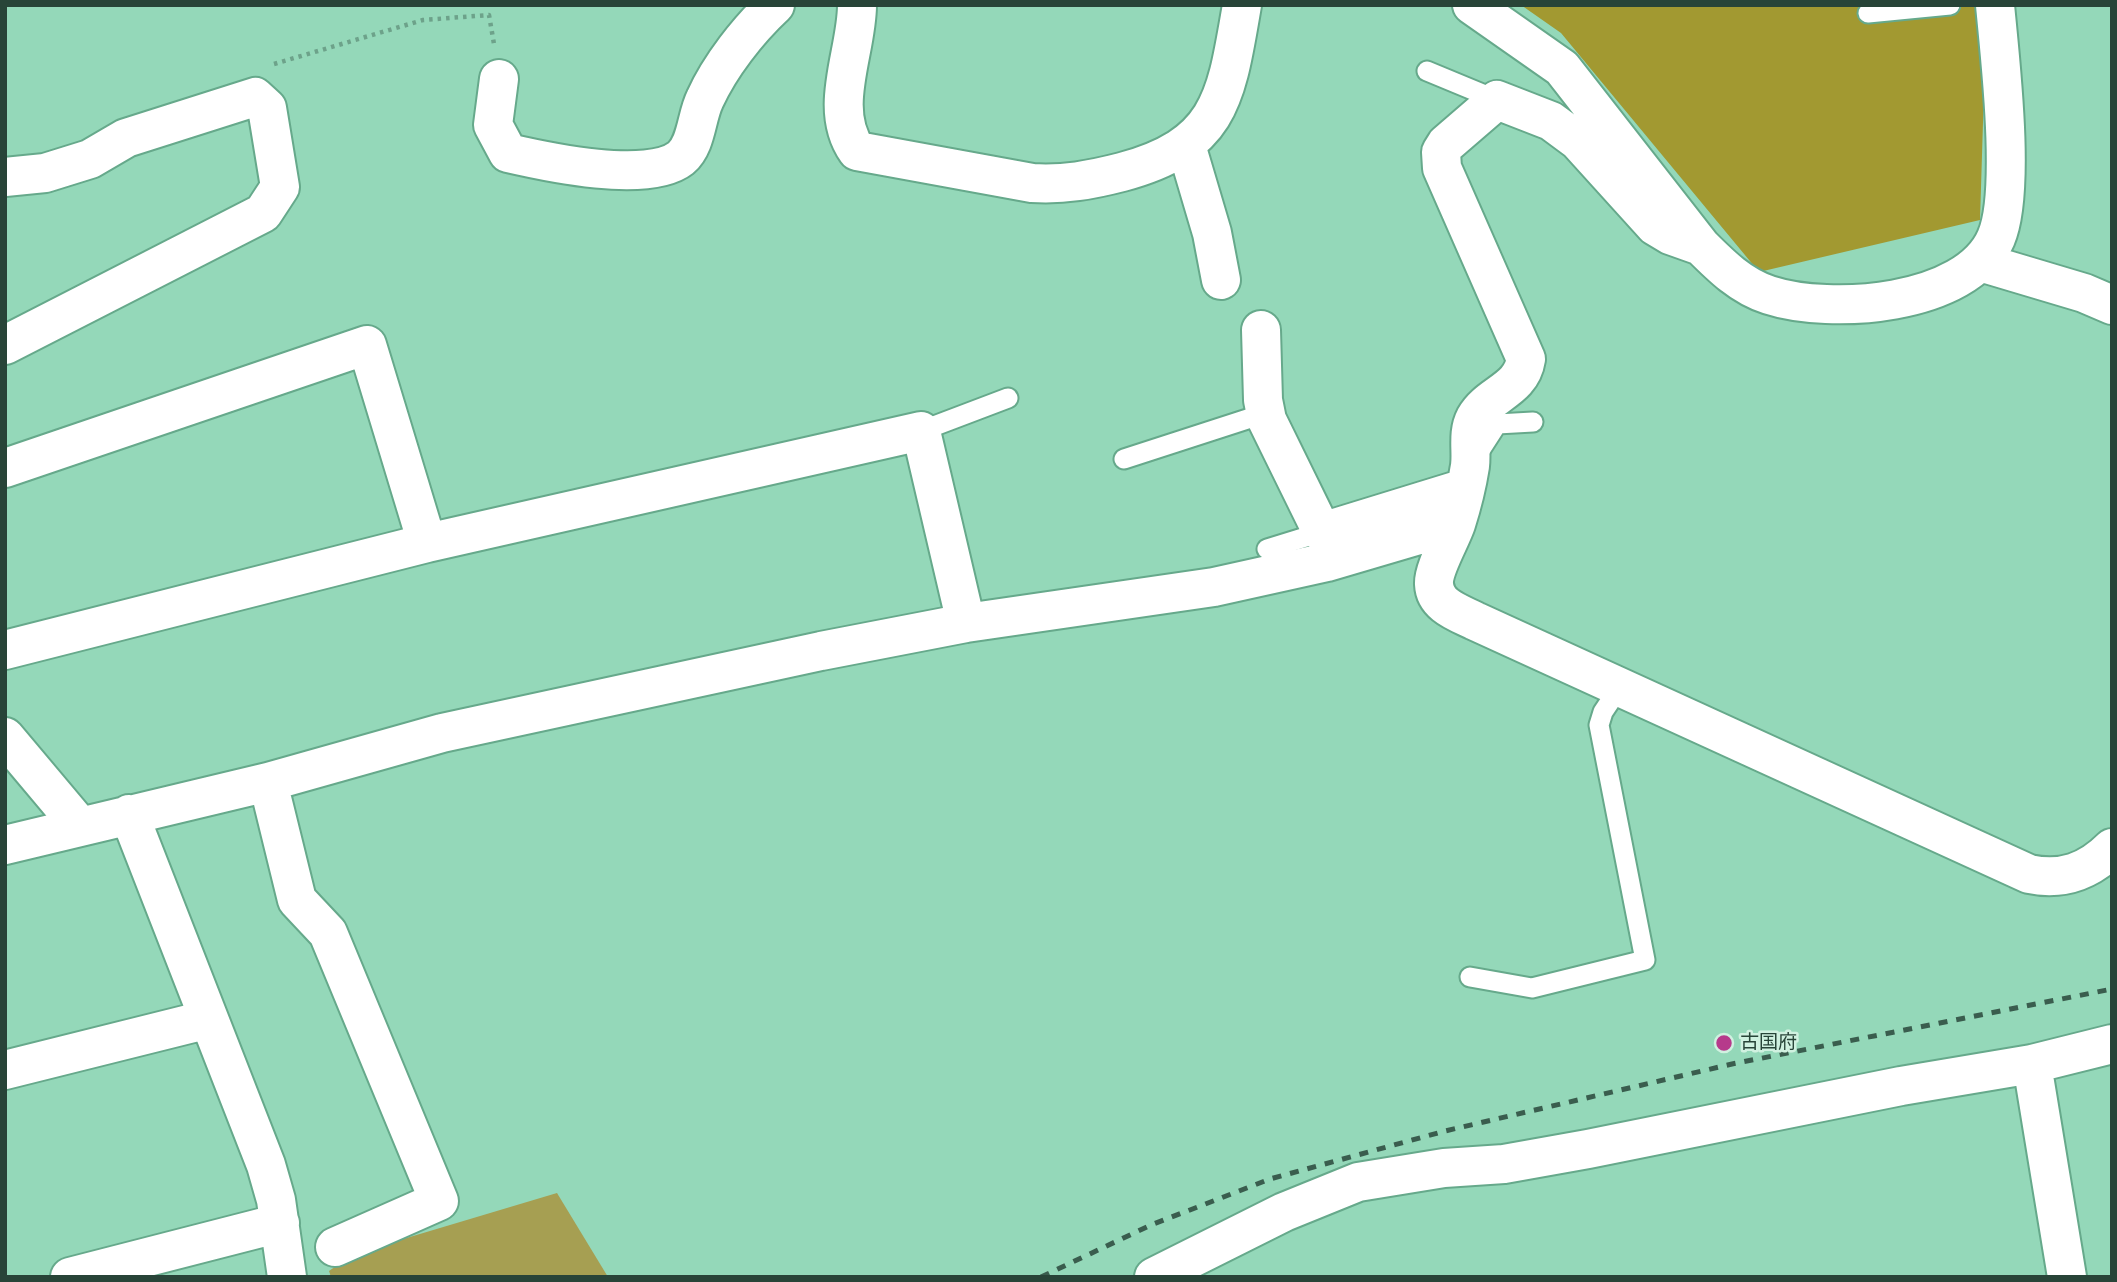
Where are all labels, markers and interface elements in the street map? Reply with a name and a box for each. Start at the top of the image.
place label: 古国府 [1740,1032,1797,1054]
marker: 古国府 [1714,1033,1734,1053]

